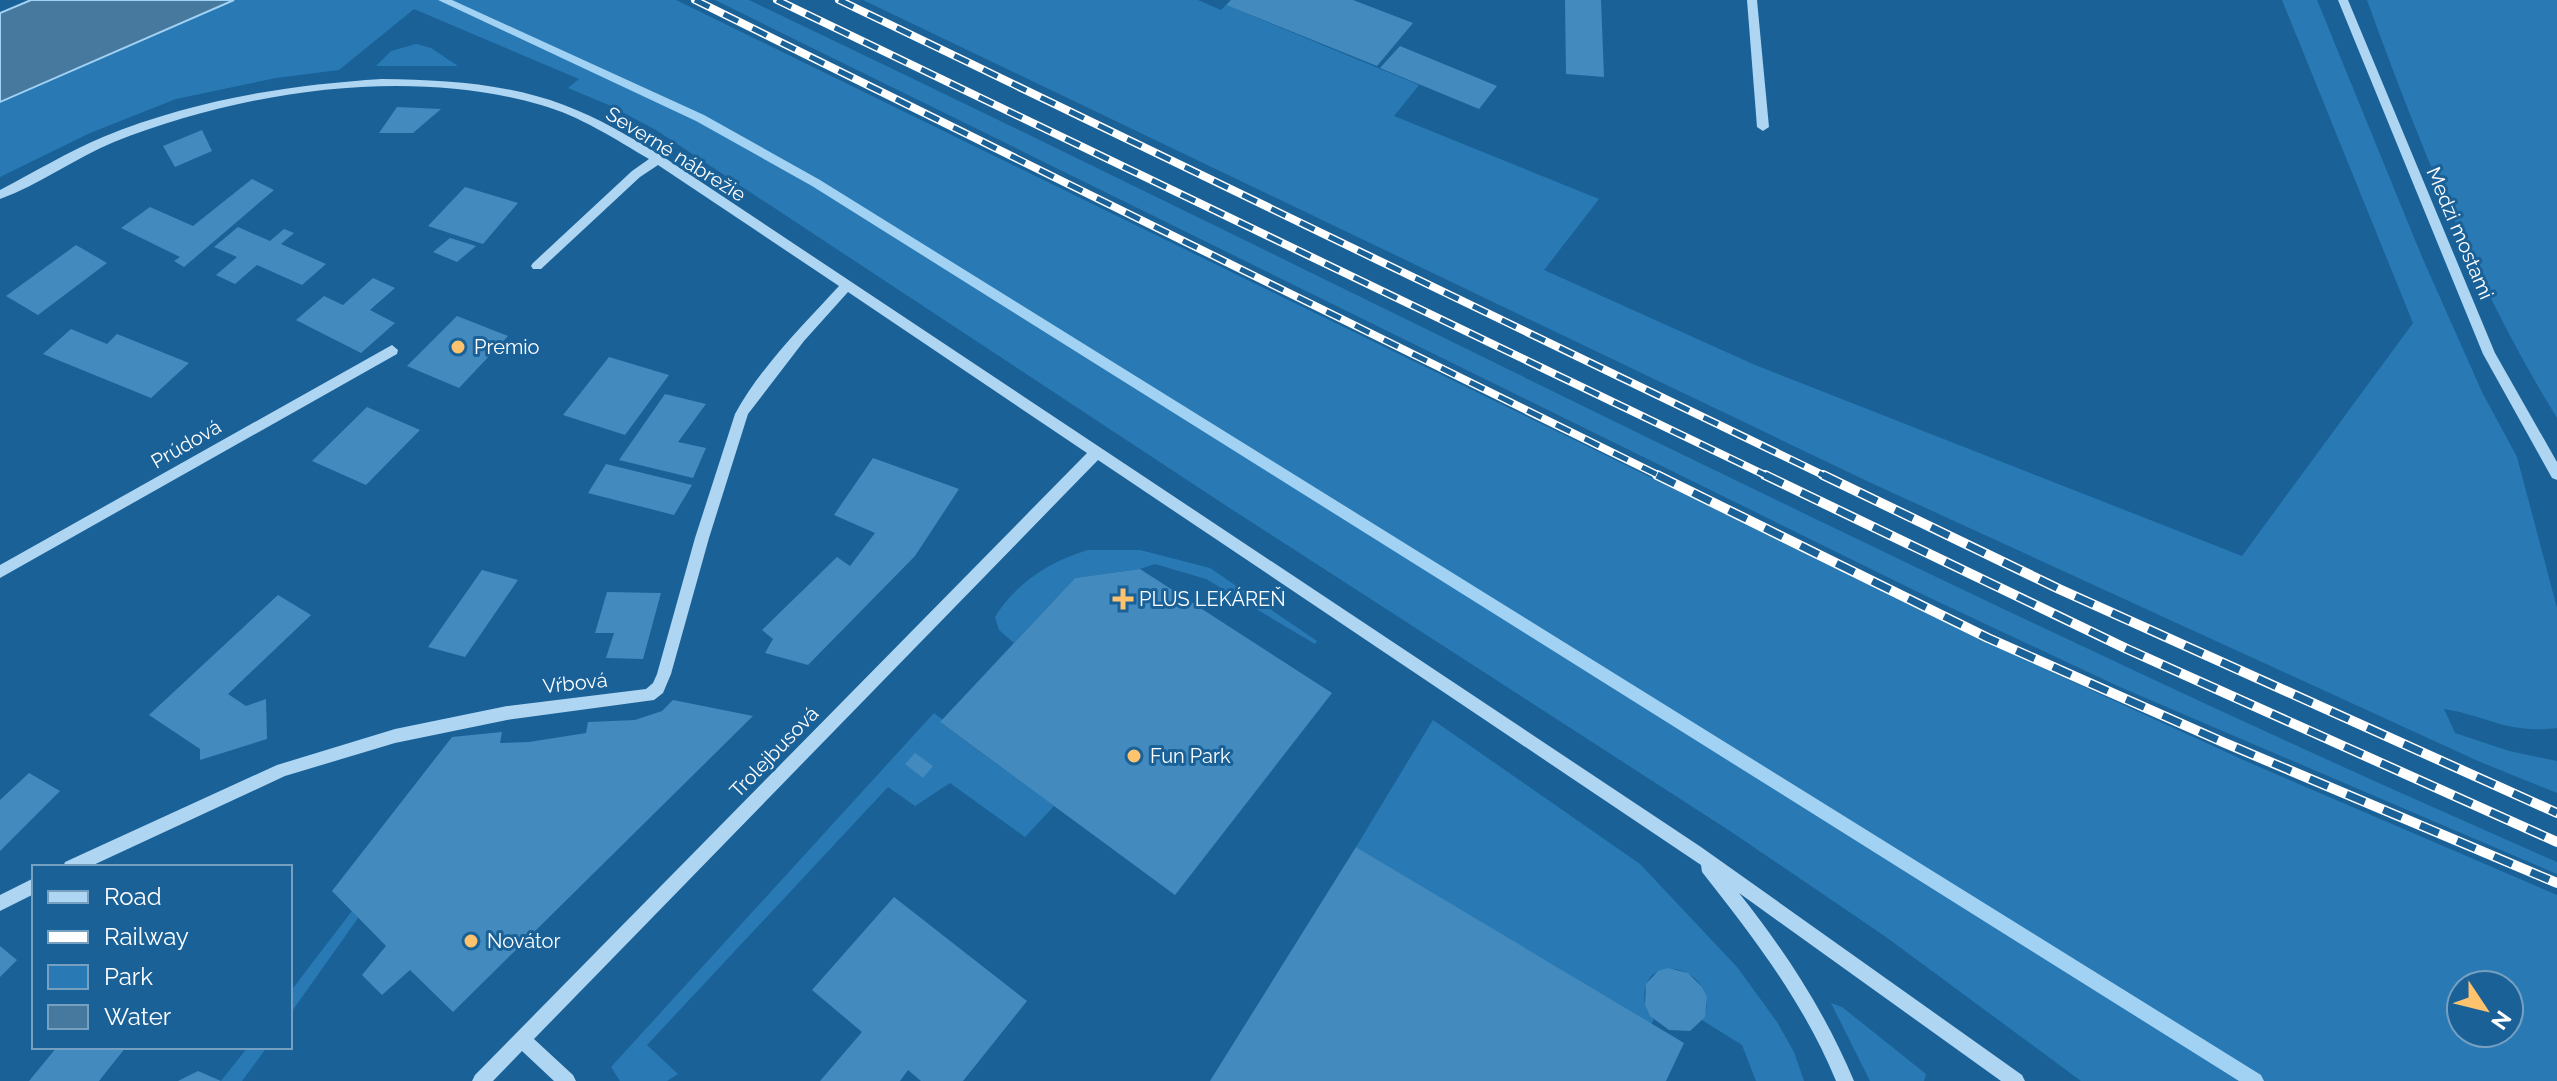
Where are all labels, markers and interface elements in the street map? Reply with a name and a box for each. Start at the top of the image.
street label: Severné nábrežie [602,101,751,207]
street label: Medzi mostami [2421,163,2499,303]
place label: Premio [474,335,540,359]
marker: Premio [449,338,467,356]
street label: Prúdová [147,414,225,474]
place label: PLUS LEKÁREŇ [1139,586,1286,611]
marker: PLUS LEKÁREŇ [1114,590,1132,608]
street label: Vŕbová [541,668,609,698]
street label: Trolejbusová [725,701,823,803]
place label: Fun Park [1150,744,1231,768]
marker: Fun Park [1125,747,1143,765]
legend [32,865,292,1049]
text: Road [104,882,162,911]
text: Railway [104,922,189,951]
place label: Novátor [487,929,560,953]
marker: Novátor [462,932,480,950]
text: Park [104,962,153,991]
north arrow [2445,969,2525,1049]
text: Water [104,1002,172,1031]
text: N [2486,1006,2517,1035]

